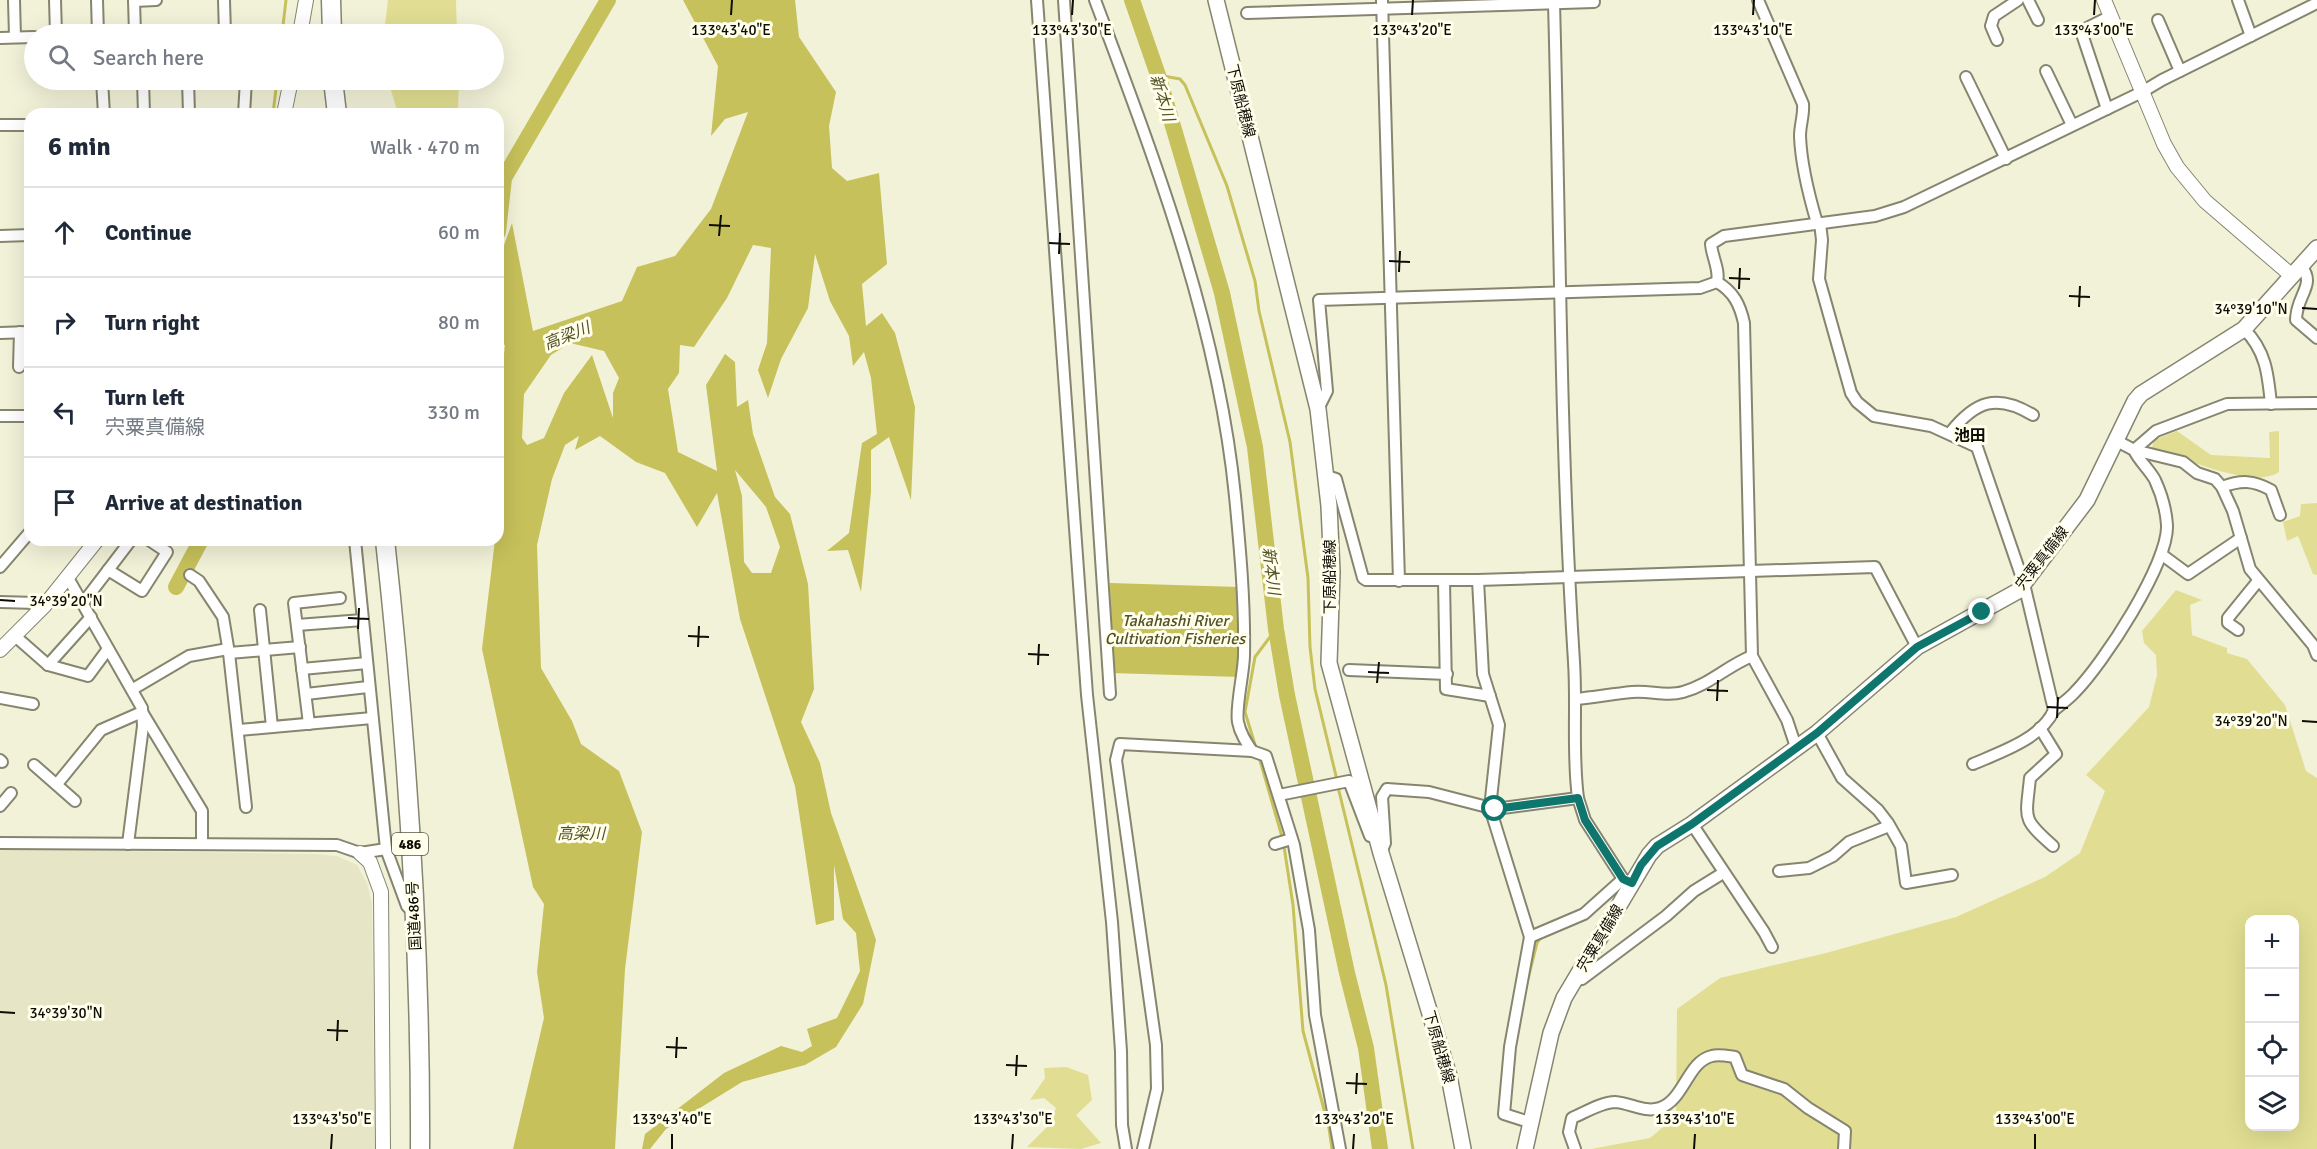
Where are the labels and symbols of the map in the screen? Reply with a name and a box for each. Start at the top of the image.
text: 133°43'40"E [691,21,771,39]
text: 133°43'30"E [1032,21,1112,39]
text: 133°43'20"E [1372,21,1452,39]
text: 133°43'10"E [1713,21,1793,39]
text: 133°43'00"E [2054,21,2134,39]
street label: 下原船穂線 [1223,62,1259,140]
water label: 新本川 [1145,72,1179,126]
text: 34°39'10"N [2214,300,2288,318]
water label: 高梁川 [541,317,595,354]
district label: 池田 [1954,426,1986,446]
street label: 宍粟真備線 [2012,523,2072,593]
street label: 下原船穂線 [1321,539,1339,615]
water label: 新本川 [1258,546,1284,598]
text: 34°39'20"N [29,592,103,610]
route end [1968,598,1994,624]
water label: Takahashi River Cultivation Fisheries [1105,611,1247,649]
text: 34°39'20"N [2214,712,2288,730]
route start [1481,795,1507,821]
water label: 高梁川 [557,824,607,844]
road number: 486 [392,833,428,855]
street label: 国道486号 [403,881,425,951]
street label: 宍粟真備線 [1573,901,1627,975]
text: 34°39'30"N [29,1004,103,1022]
street label: 下原船穂線 [1420,1008,1458,1086]
text: 133°43'50"E [292,1110,372,1128]
text: 133°43'40"E [632,1110,712,1128]
text: 133°43'30"E [973,1110,1053,1128]
text: 133°43'20"E [1314,1110,1394,1128]
text: 133°43'10"E [1655,1110,1735,1128]
text: 133°43'00"E [1995,1110,2075,1128]

